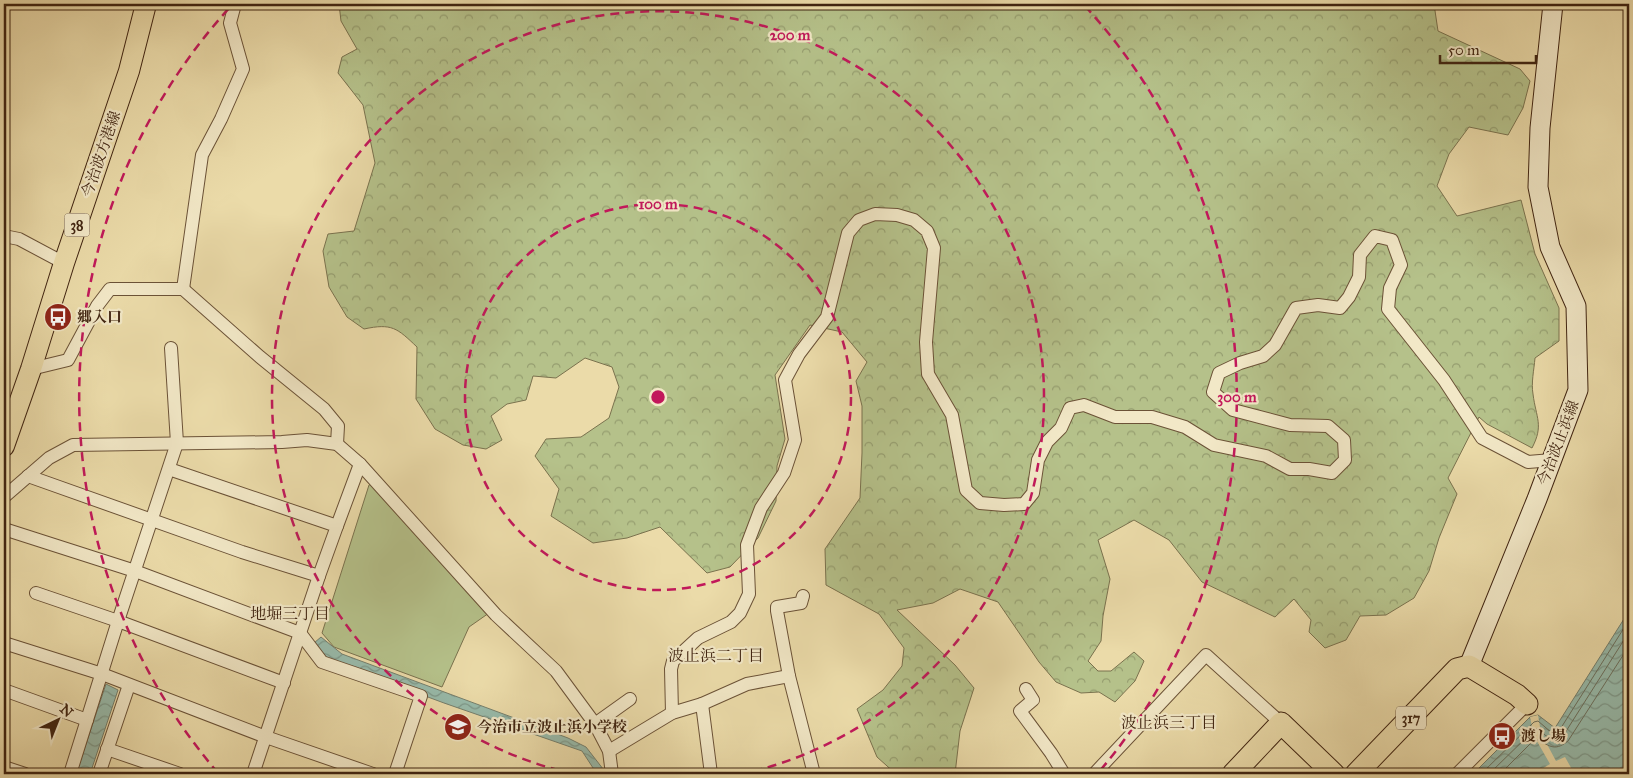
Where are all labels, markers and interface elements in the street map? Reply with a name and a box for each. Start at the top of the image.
text: 200 m [770,26,811,44]
scale bar [1440,32,1537,64]
text: 50 m [1448,41,1480,59]
street label: 今治波方港線 [78,109,124,199]
text: 100 m [638,195,678,213]
road number: 38 [64,214,90,236]
bus stop icon: 郷入口 [43,302,73,332]
place label: 郷入口 [77,308,122,326]
centre of rings [649,388,667,406]
text: 300 m [1217,388,1257,407]
street label: 今治波止浜線 [1533,398,1583,488]
district label: 地堀三丁目 [250,604,330,623]
district label: 波止浜二丁目 [668,646,764,665]
north arrow [32,696,82,746]
text: N [56,701,77,721]
road number: 317 [1396,706,1426,730]
school or university icon: 今治市立波止浜小学校 [443,712,473,742]
district label: 波止浜三丁目 [1121,713,1217,732]
place label: 今治市立波止浜小学校 [477,718,627,736]
bus stop icon: 渡し場 [1487,721,1517,751]
place label: 渡し場 [1521,727,1566,745]

